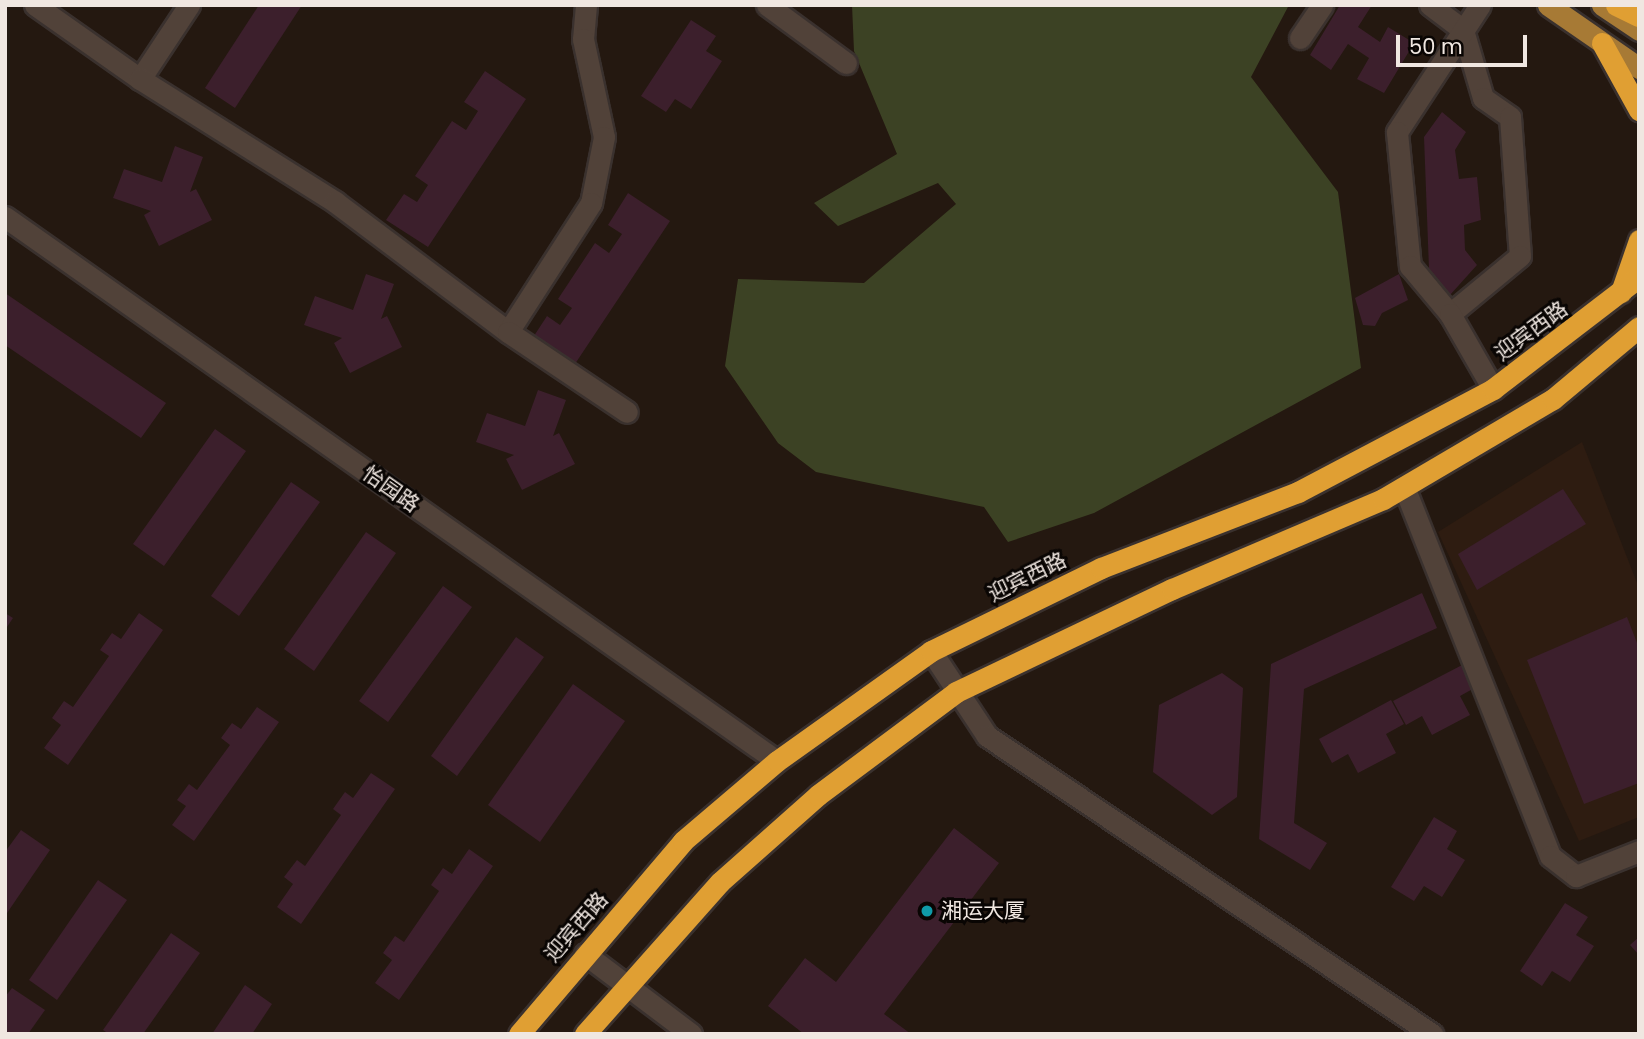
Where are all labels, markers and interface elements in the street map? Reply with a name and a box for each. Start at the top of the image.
scale bar [1399,21,1530,65]
text: 50 m [1409,32,1463,61]
street label: 迎宾西路 [1490,296,1572,366]
street label: 怡园路 [358,461,424,517]
street label: 迎宾西路 [984,547,1070,607]
street label: 迎宾西路 [539,887,613,967]
place label: 湘运大厦 [941,898,1025,924]
marker: 湘运大厦 [919,903,935,919]

